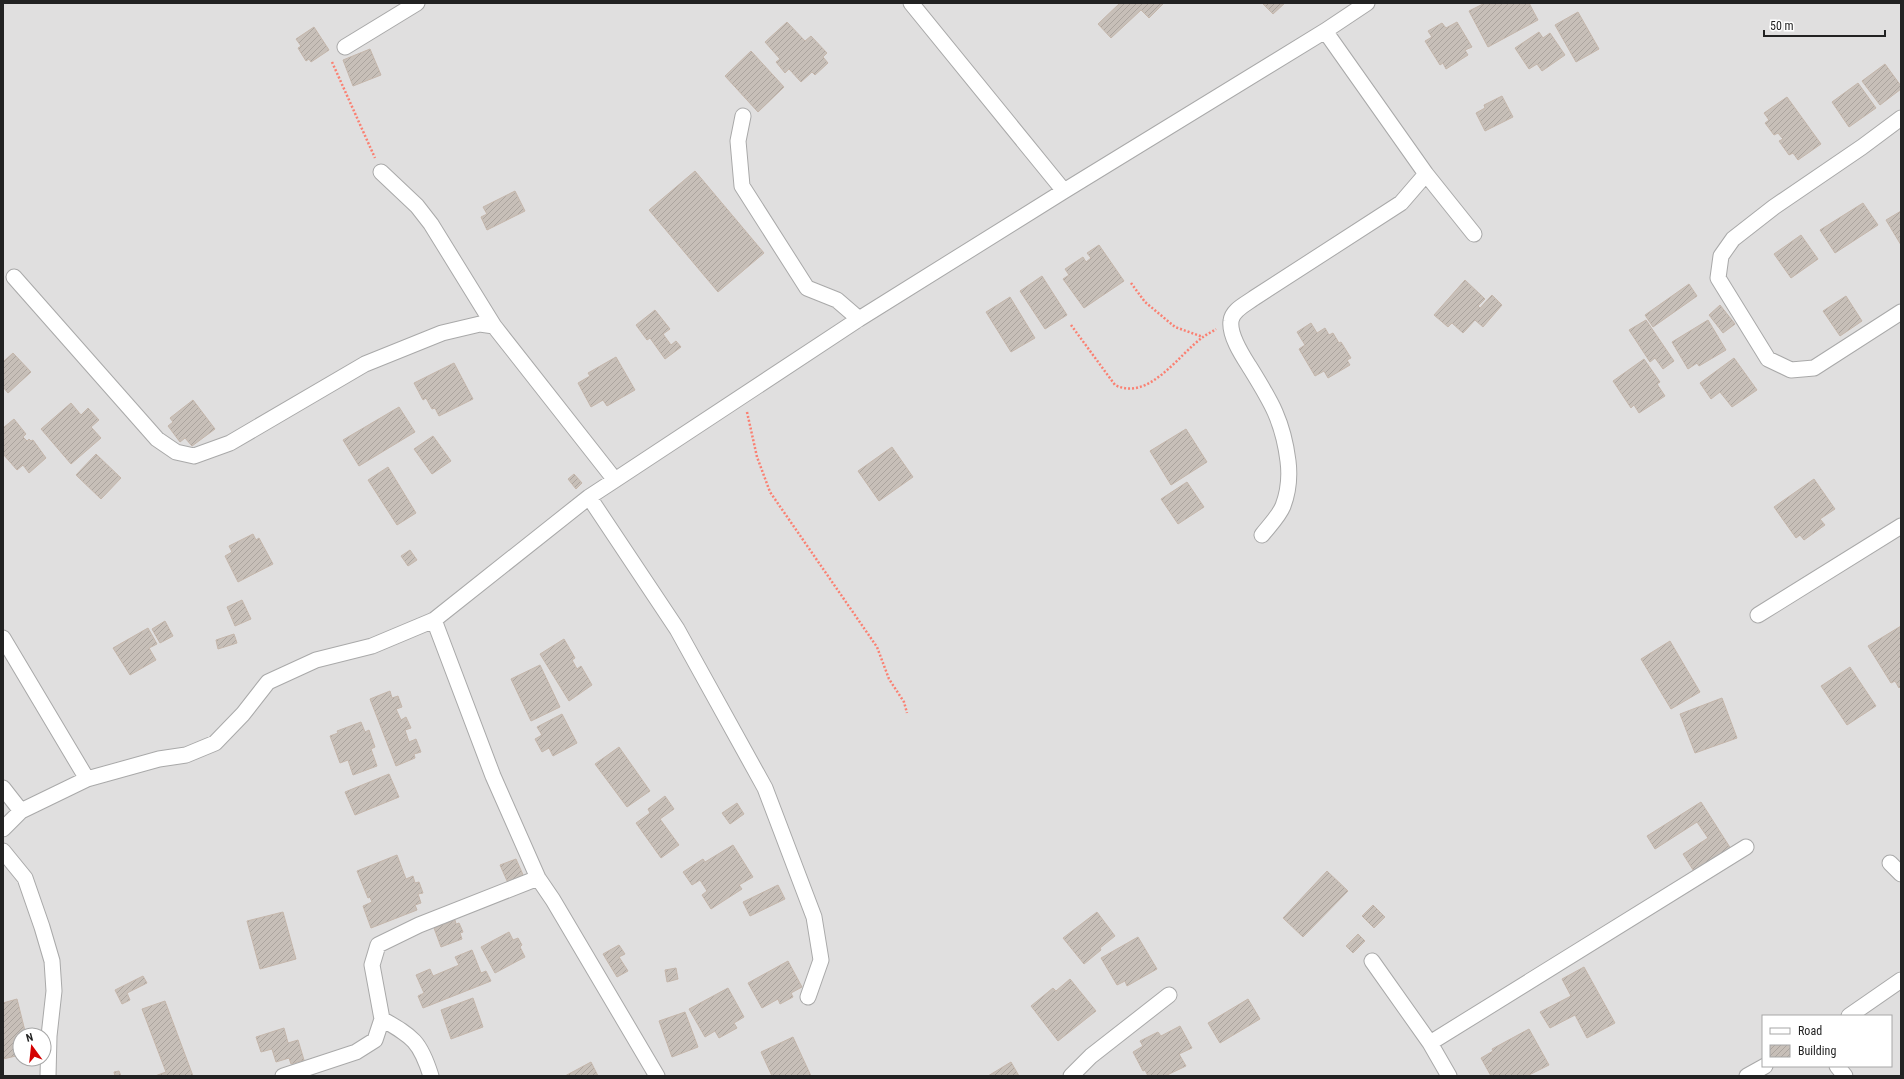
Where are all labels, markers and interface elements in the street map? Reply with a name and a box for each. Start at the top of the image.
scale bar [1764,12,1885,38]
text: 50 m [1770,19,1794,33]
legend [1762,1015,1892,1067]
text: Road [1798,1024,1822,1038]
north arrow [12,1027,52,1067]
text: N [25,1031,35,1045]
text: Building [1798,1044,1836,1058]

